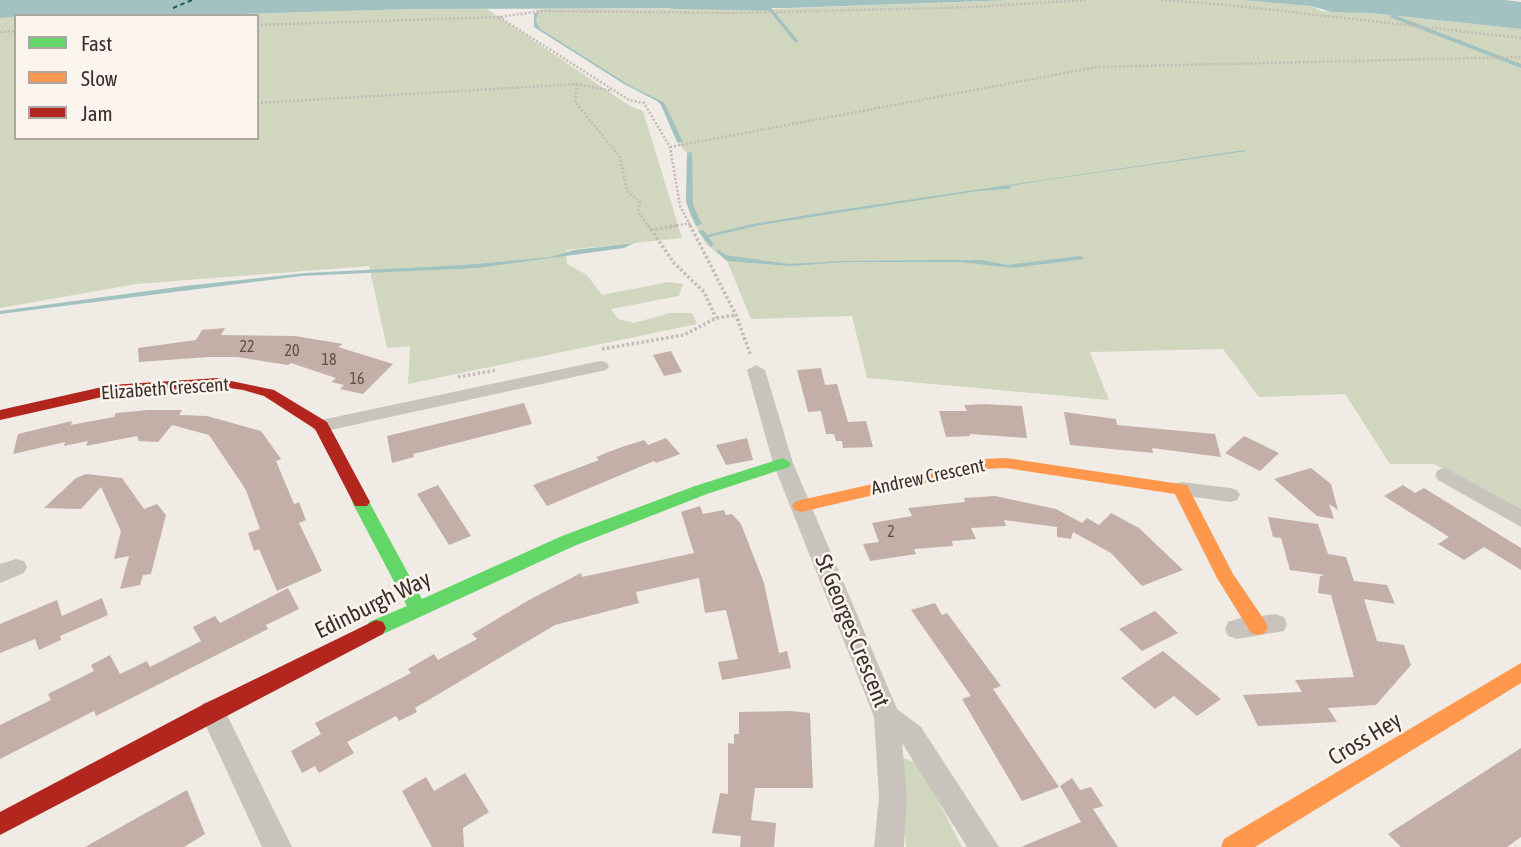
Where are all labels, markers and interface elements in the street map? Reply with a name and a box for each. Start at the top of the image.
legend [14,14,259,140]
text: Fast [81,31,112,55]
text: Slow [81,66,117,90]
text: Jam [81,101,113,125]
house number: 22 [239,337,255,357]
house number: 20 [284,341,300,361]
house number: 18 [321,350,337,370]
house number: 16 [349,369,365,389]
street label: Elizabeth Crescent [100,373,230,405]
street label: Andrew Crescent [869,454,987,500]
house number: 2 [887,522,895,542]
street label: St Georges Crescent [809,551,895,711]
street label: Edinburgh Way [311,565,435,645]
street label: Cross Hey [1323,706,1407,772]

